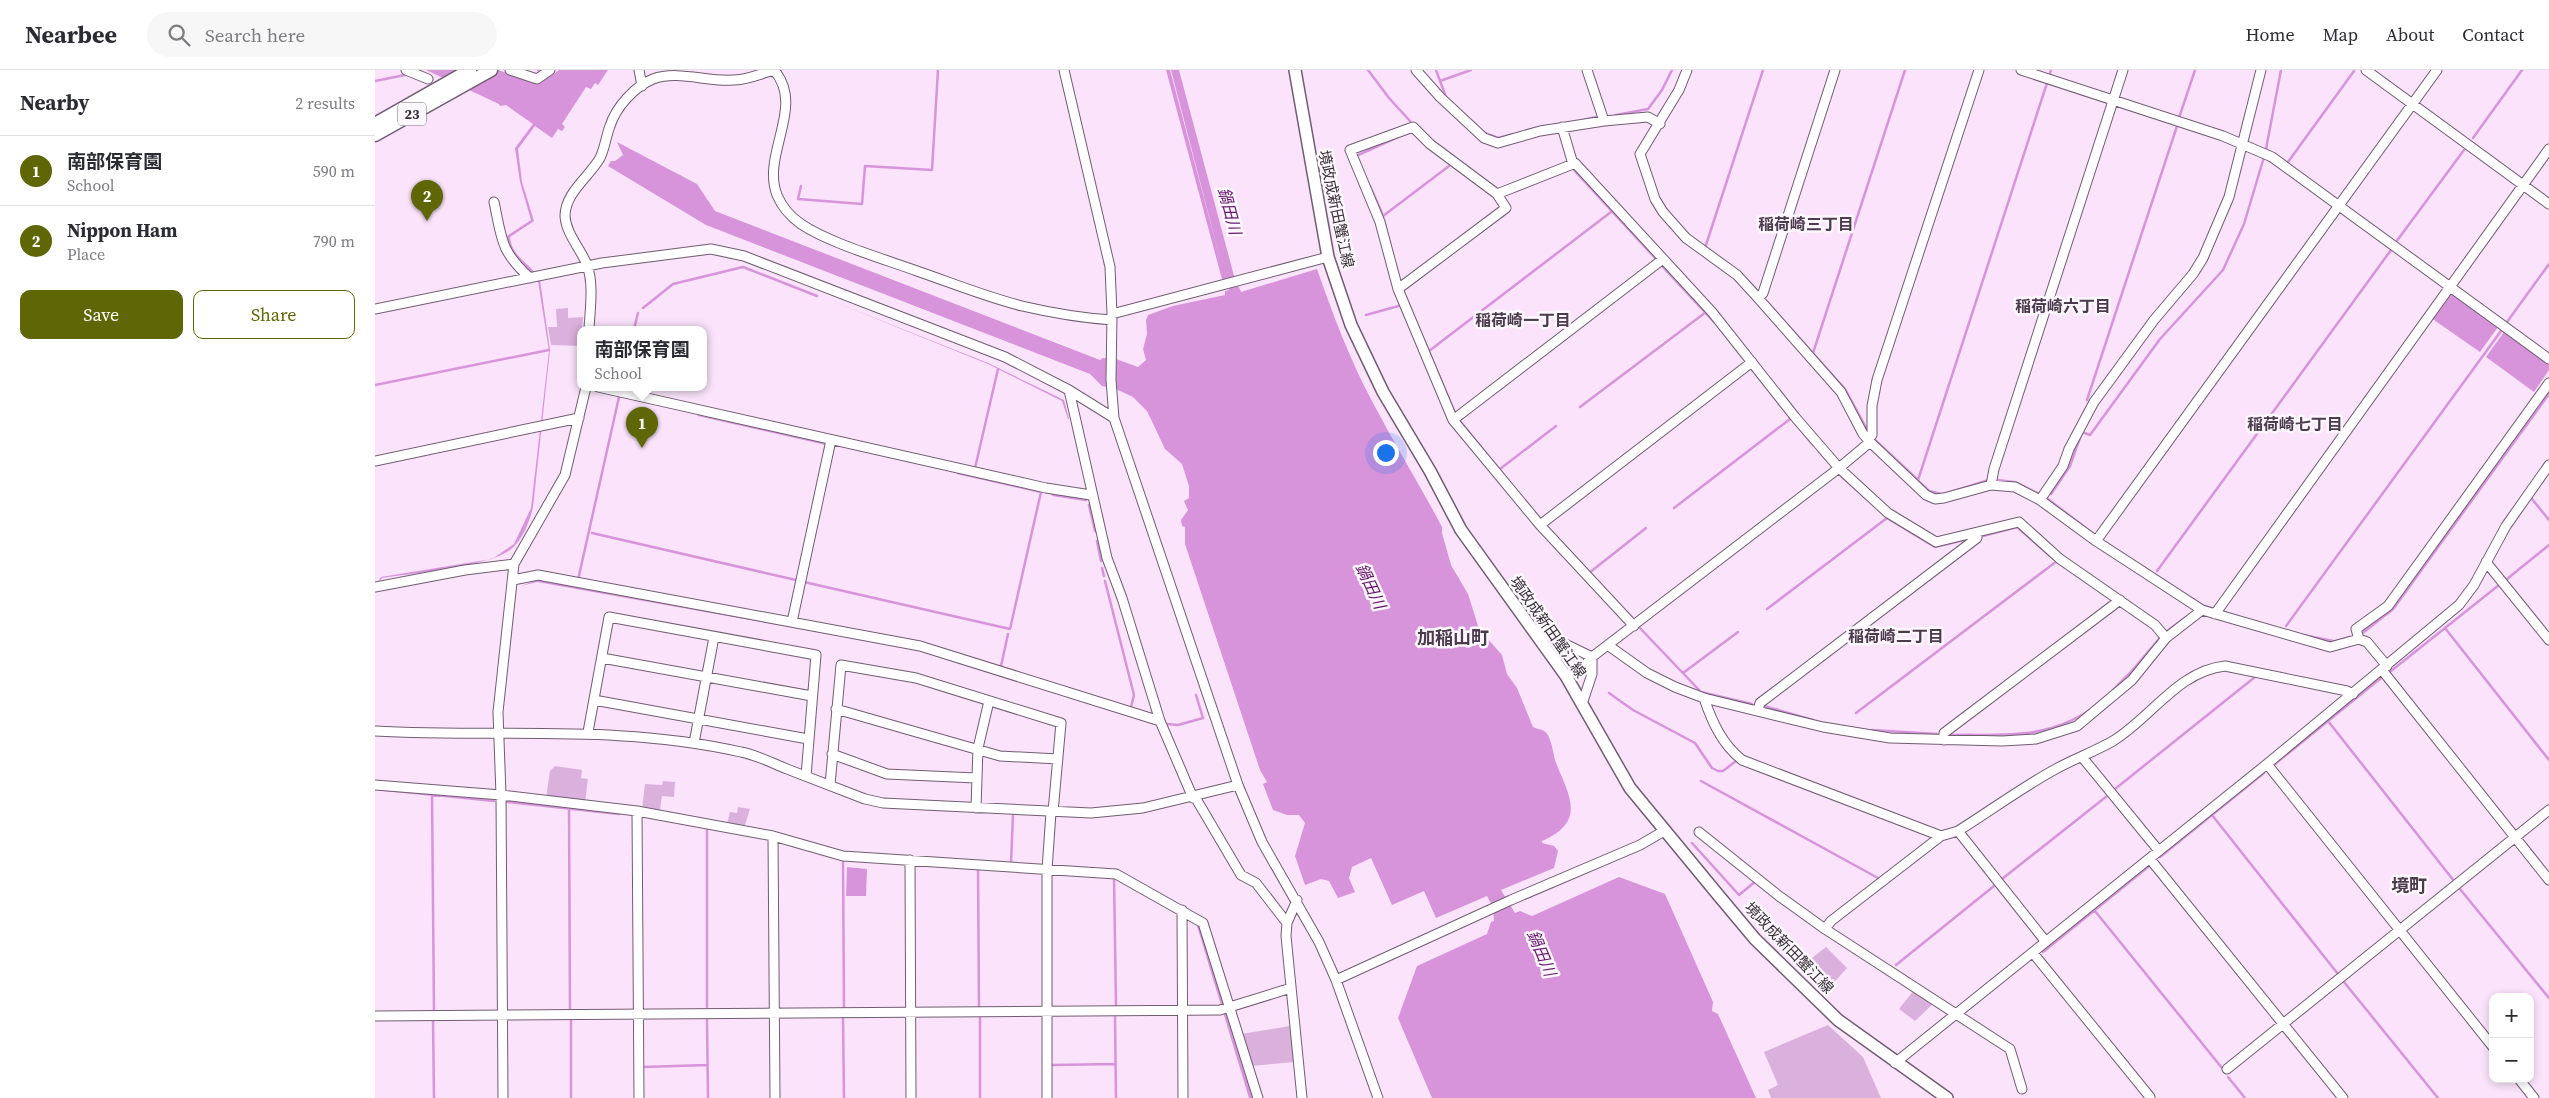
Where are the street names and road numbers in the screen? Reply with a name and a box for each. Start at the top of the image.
road number: 23 [398,103,426,126]
street label: 境政成新田蟹江線 [1314,148,1359,270]
street label: 境政成新田蟹江線 [1505,572,1591,682]
street label: 境政成新田蟹江線 [1740,897,1839,998]

